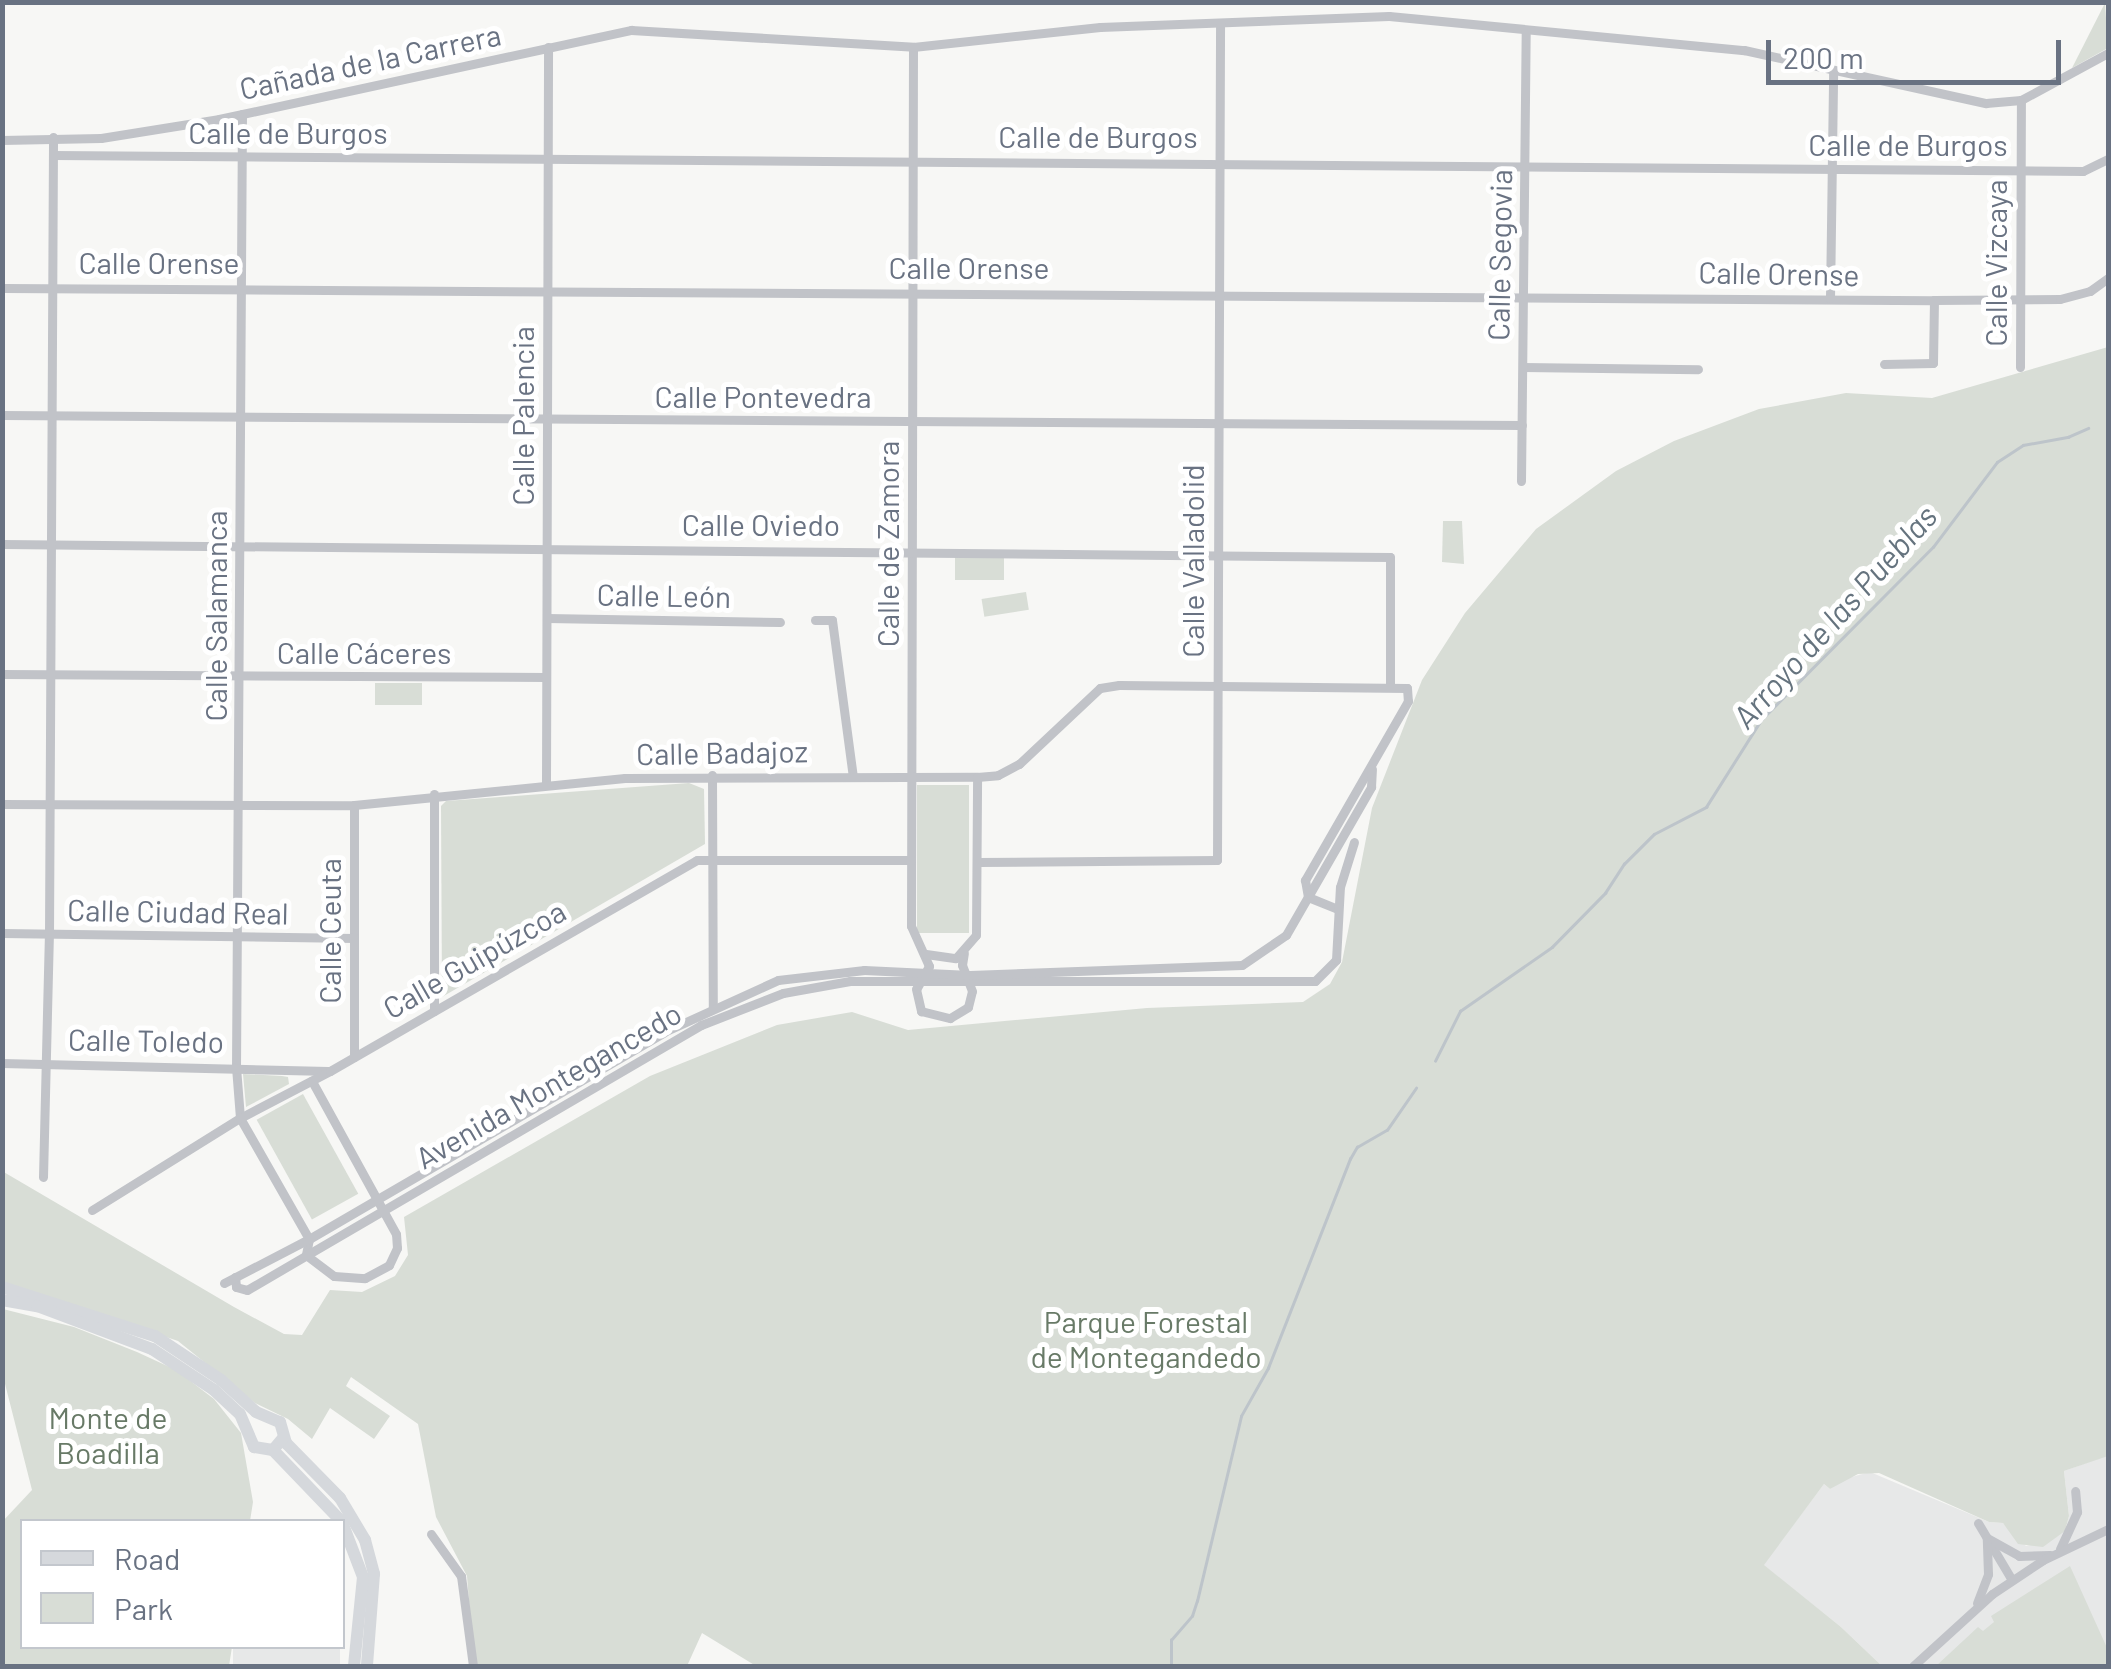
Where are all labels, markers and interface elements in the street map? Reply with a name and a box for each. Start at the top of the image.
street label: Cañada de la Carrera [236,16,504,106]
scale bar [1771,20,2066,82]
text: 200 m [1783,39,1864,75]
street label: Calle de Burgos [188,114,388,150]
street label: Calle de Burgos [998,118,1198,154]
street label: Calle de Burgos [1808,126,2008,162]
street label: Calle Segovia [1480,169,1518,341]
street label: Calle Vizcaya [1977,179,2013,347]
street label: Calle Orense [78,244,240,280]
street label: Calle Orense [888,249,1050,285]
street label: Calle Orense [1698,254,1860,292]
street label: Calle Palencia [504,326,540,506]
street label: Calle Pontevedra [654,378,872,414]
street label: Calle de Zamora [869,441,905,647]
street label: Calle Valladolid [1174,464,1210,658]
water label: Arroyo de las Pueblas [1724,497,1944,735]
street label: Calle Oviedo [682,506,840,542]
street label: Calle Salamanca [197,510,233,722]
street label: Calle León [596,576,732,614]
street label: Calle Cáceres [277,634,451,670]
street label: Calle Badajoz [636,733,808,771]
street label: Calle Ceuta [311,858,347,1004]
street label: Calle Ciudad Real [67,891,289,931]
street label: Calle Guipúzcoa [376,892,572,1026]
street label: Avenida Montegancedo [409,994,687,1176]
street label: Calle Toledo [68,1021,224,1059]
park label: Parque Forestal de Montegandedo [1030,1303,1262,1374]
park label: Monte de Boadilla [49,1399,167,1470]
legend [20,1519,345,1649]
text: Road [114,1540,180,1576]
text: Park [114,1590,173,1626]

